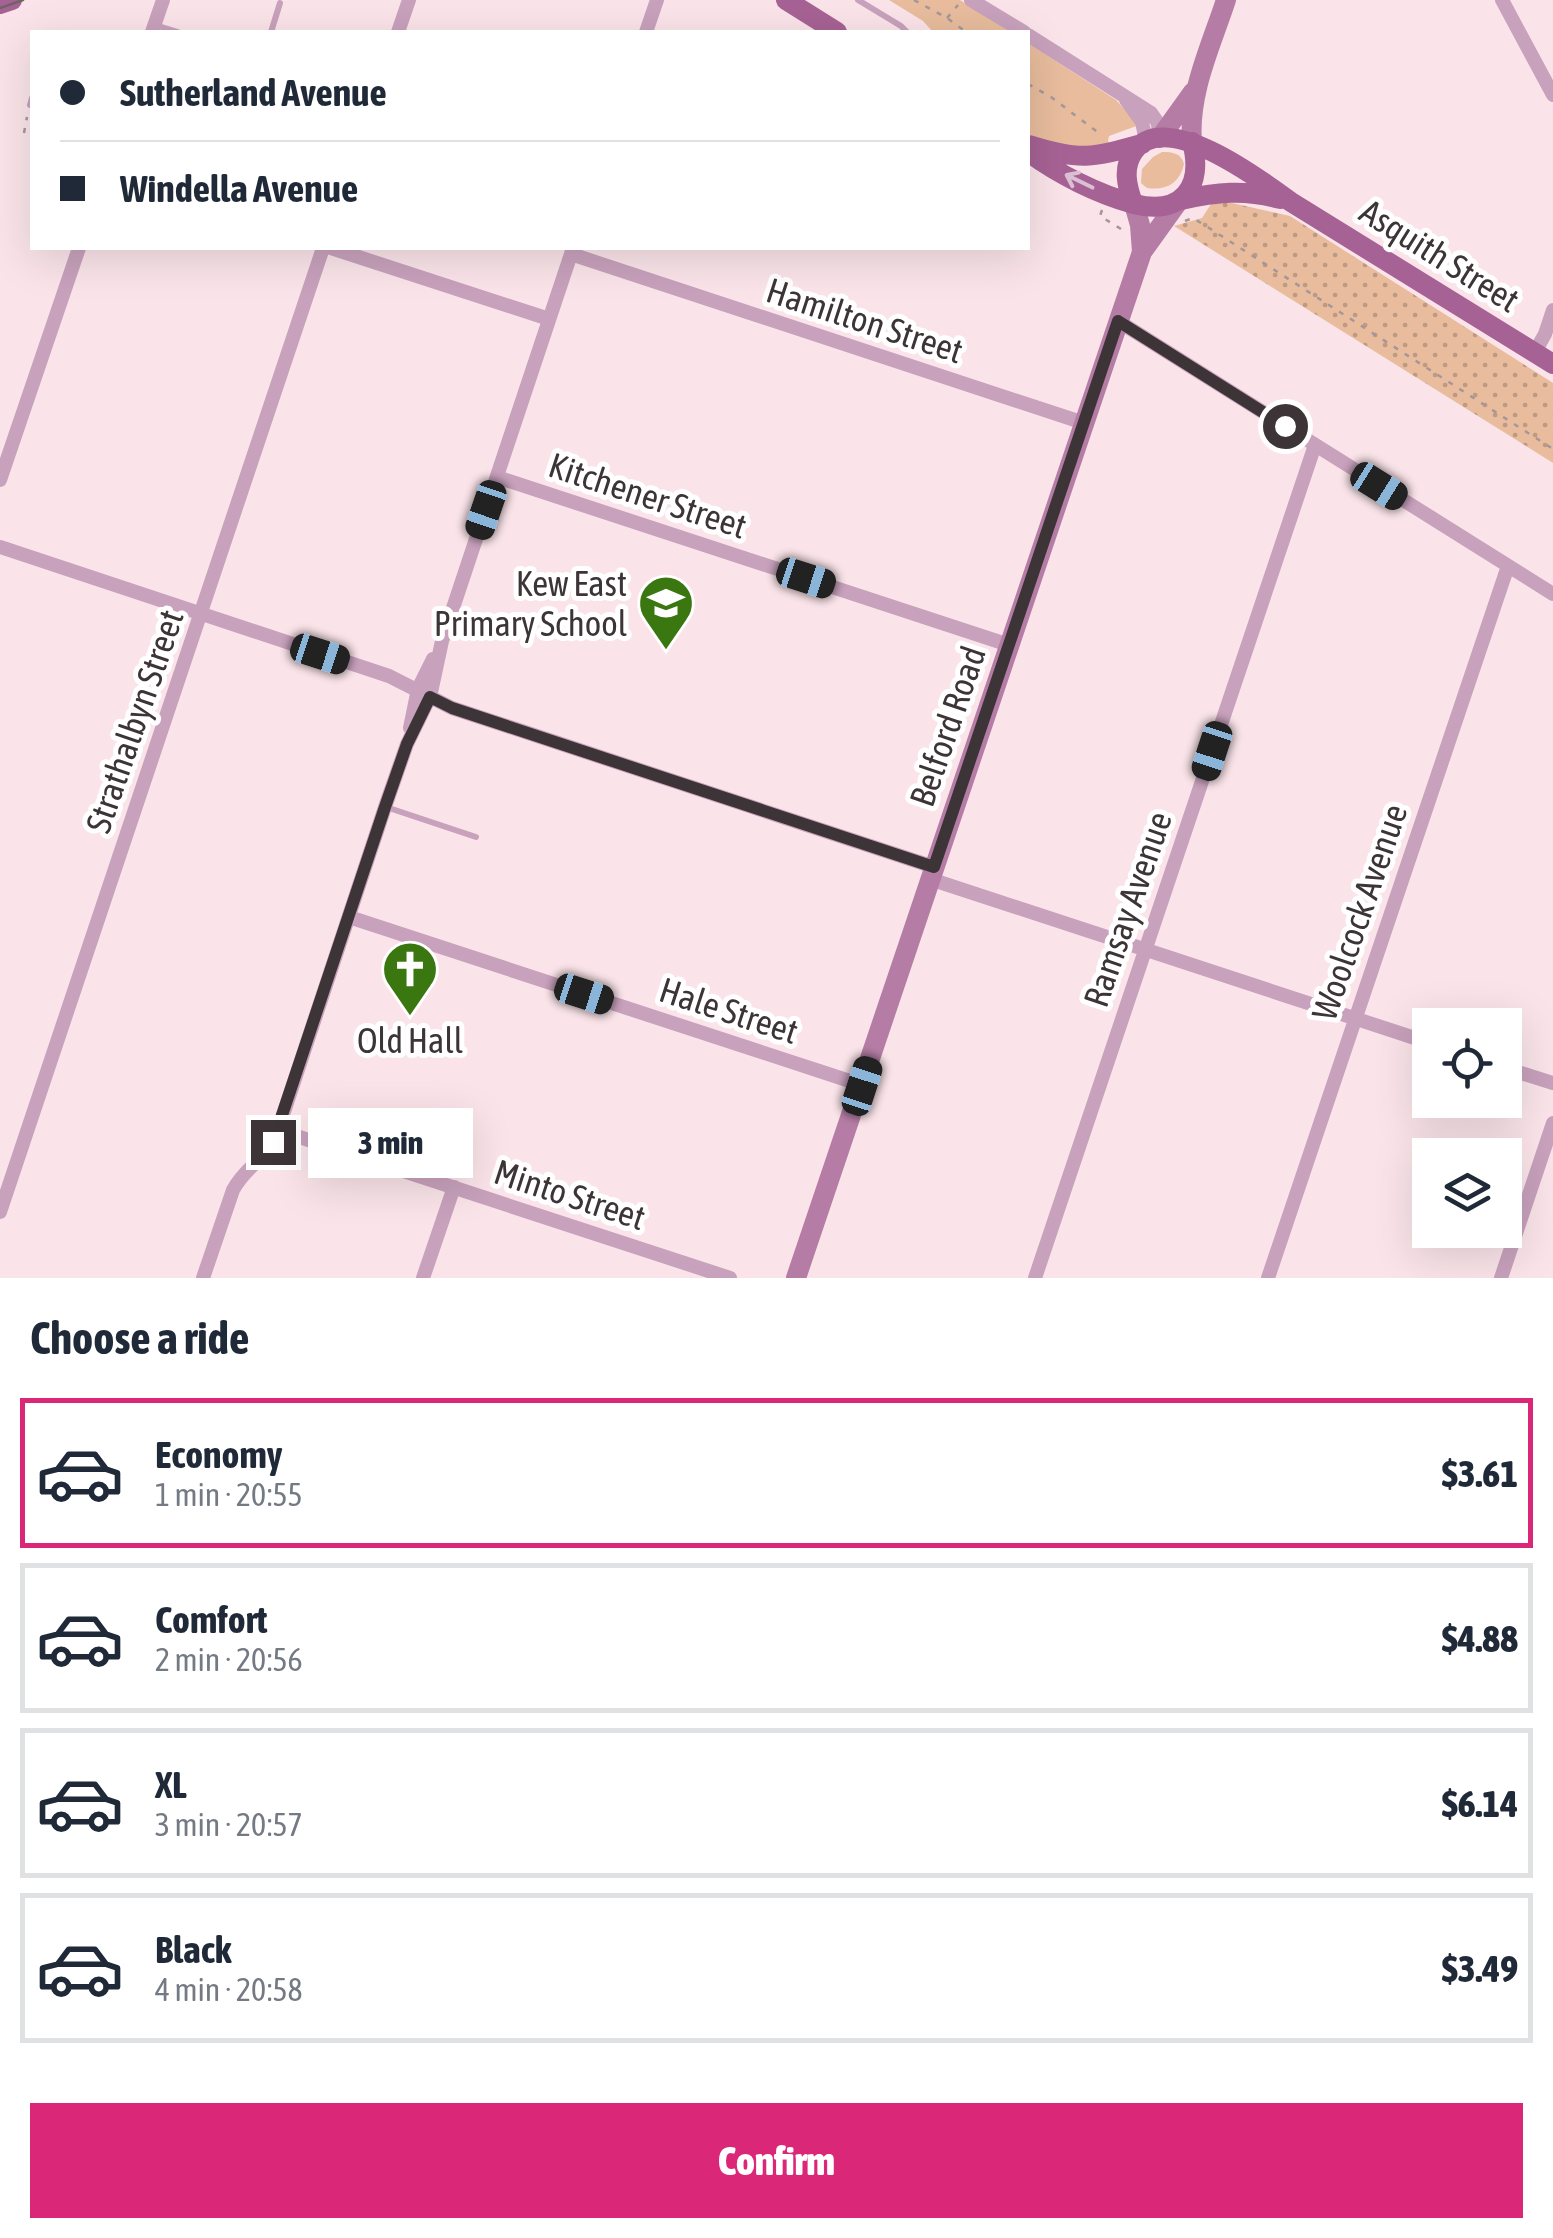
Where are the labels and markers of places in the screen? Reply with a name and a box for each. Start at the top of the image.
place label: Kew East Primary School [434,563,627,643]
school or university icon: Kew East Primary School [636,573,696,652]
church icon: Old Hall [380,939,440,1018]
place label: Old Hall [357,1020,463,1060]

